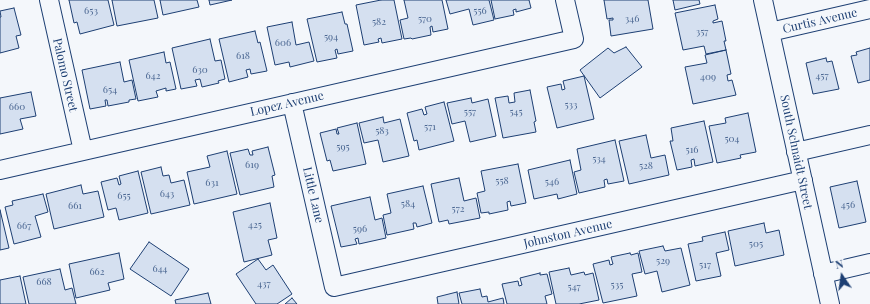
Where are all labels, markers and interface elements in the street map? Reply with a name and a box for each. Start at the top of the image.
house number: 653 [84,5,98,17]
house number: 556 [473,5,487,17]
street label: Curtis Avenue [781,5,859,37]
house number: 570 [418,13,432,25]
house number: 346 [625,13,639,25]
house number: 582 [372,16,386,28]
house number: 357 [696,26,708,38]
house number: 594 [324,31,338,43]
street label: Palomo Street [50,37,80,113]
house number: 606 [275,37,291,49]
house number: 618 [236,50,250,62]
house number: 630 [192,64,208,76]
house number: 642 [146,70,160,82]
house number: 457 [815,70,829,82]
house number: 409 [700,71,716,83]
house number: 654 [103,84,117,96]
street label: Lopez Avenue [249,89,325,119]
street label: South Schnaidt Street [777,93,815,211]
house number: 533 [564,99,578,111]
house number: 660 [9,101,25,113]
house number: 557 [464,106,476,118]
house number: 545 [509,106,523,118]
house number: 571 [424,121,436,133]
house number: 583 [375,125,389,137]
house number: 504 [724,133,740,145]
house number: 595 [336,141,350,153]
house number: 516 [685,144,699,156]
house number: 534 [592,153,606,165]
house number: 619 [245,159,259,171]
house number: 528 [639,160,653,172]
street label: Little Lane [300,165,326,225]
house number: 558 [495,175,509,187]
house number: 546 [545,176,559,188]
house number: 631 [205,177,219,189]
house number: 643 [160,188,174,200]
house number: 655 [117,190,131,202]
house number: 584 [401,198,415,210]
house number: 456 [841,199,855,211]
house number: 661 [68,200,82,212]
house number: 572 [452,203,464,215]
street label: Johnston Avenue [522,217,614,251]
house number: 425 [248,219,262,231]
house number: 667 [17,220,31,232]
house number: 596 [353,223,367,235]
house number: 505 [749,238,763,250]
house number: 529 [656,255,670,267]
north arrow [822,256,862,296]
text: N [834,256,845,272]
house number: 517 [699,259,711,271]
house number: 644 [152,263,168,275]
house number: 662 [89,266,105,278]
house number: 668 [36,276,52,288]
house number: 437 [257,278,271,290]
house number: 535 [611,279,623,291]
house number: 547 [567,281,581,293]

